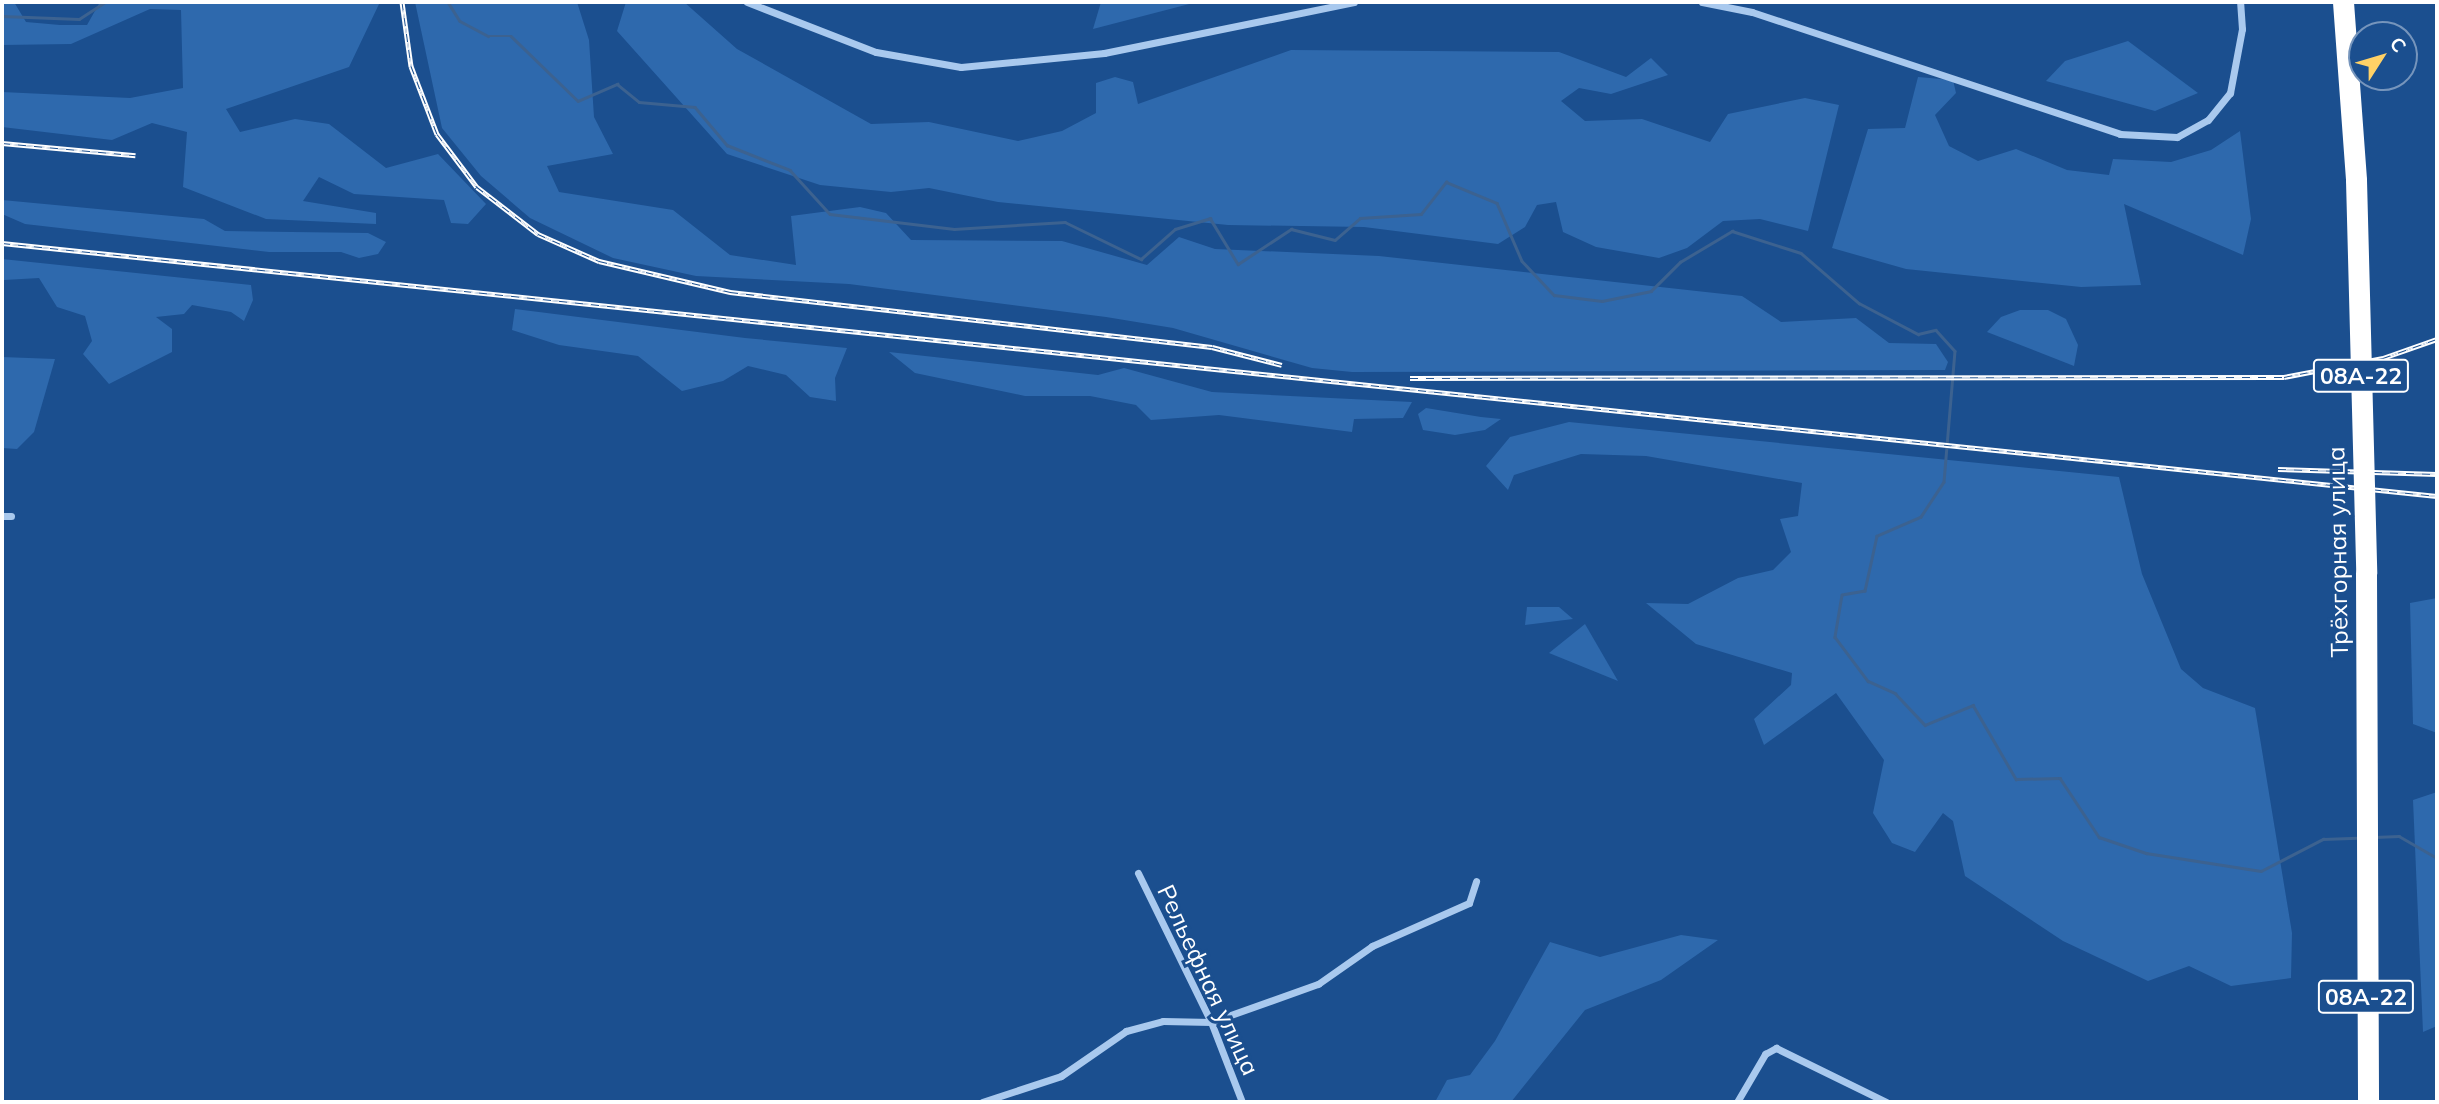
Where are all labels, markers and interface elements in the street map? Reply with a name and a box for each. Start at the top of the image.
north arrow [2348,21,2418,91]
text: С [2385,32,2412,57]
road number: 08А-22 [2312,356,2410,396]
street label: Трёхгорная улица [2322,446,2354,658]
street label: Рельефная улица [1151,880,1265,1080]
road number: 08А-22 [2317,978,2415,1016]

